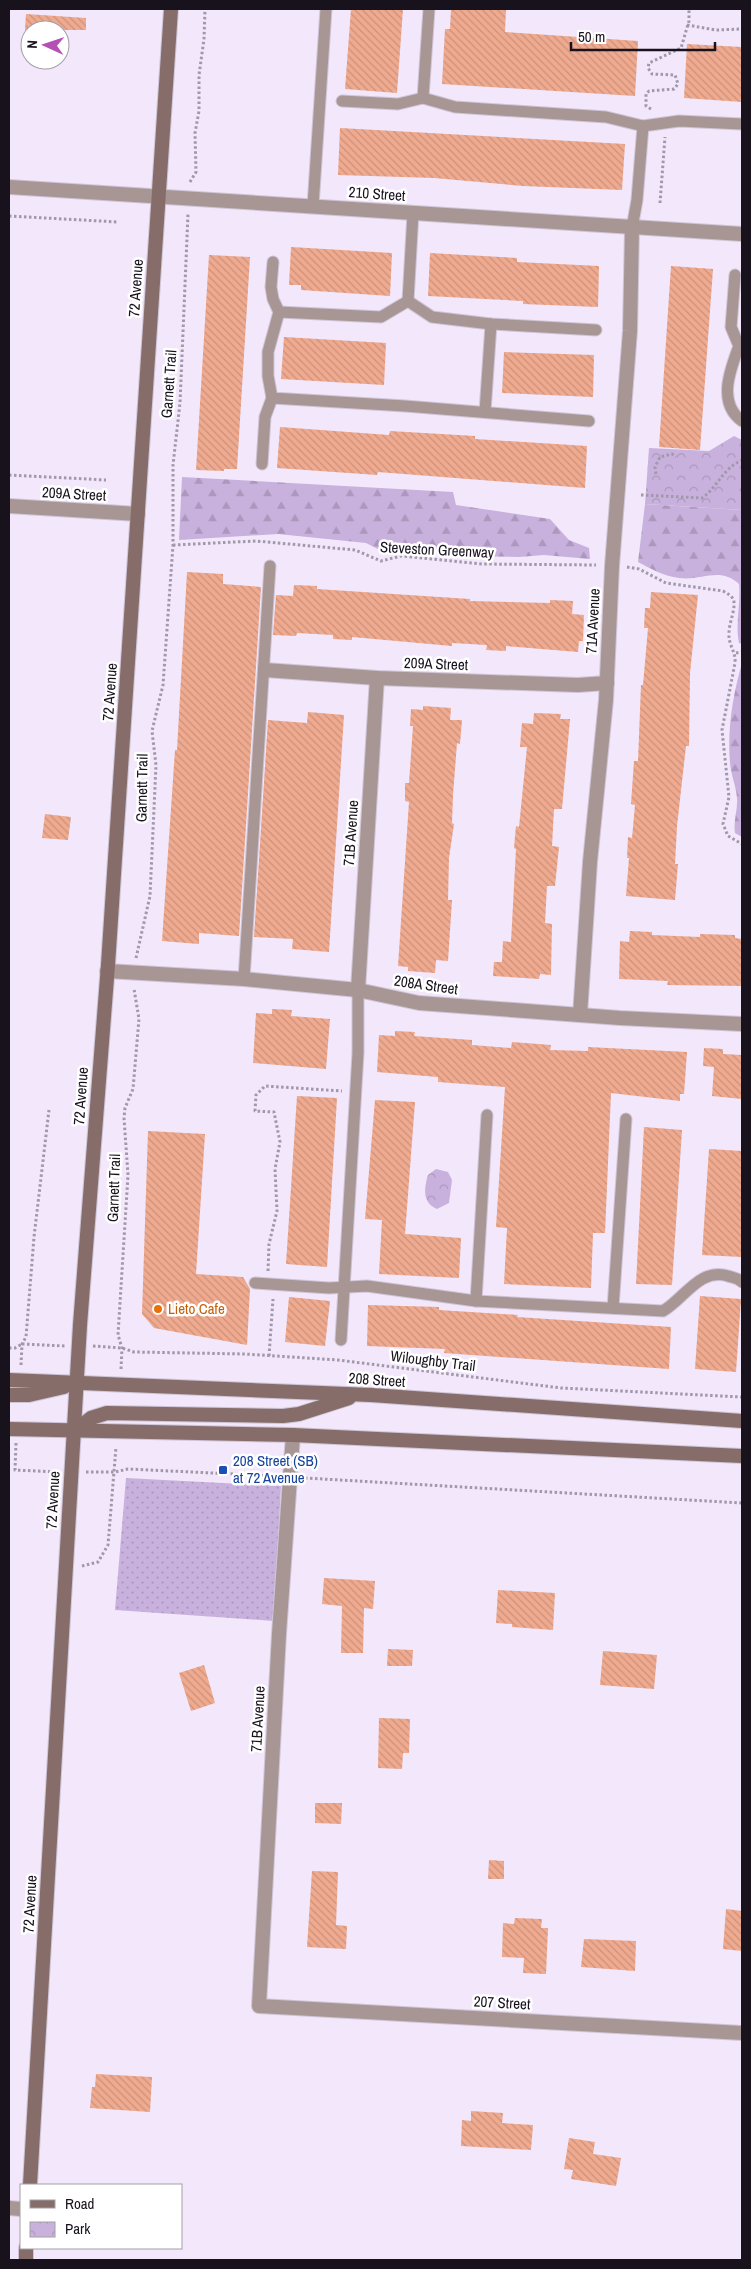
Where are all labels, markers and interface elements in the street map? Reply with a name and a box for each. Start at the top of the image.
north arrow [20,20,70,70]
scale bar [571,20,715,52]
text: 50 m [578,26,605,47]
text: N [23,40,41,49]
street label: 210 Street [348,181,407,206]
street label: 72 Avenue [123,258,148,318]
street label: Garnett Trail [156,349,181,419]
street label: 209A Street [41,481,107,506]
street label: Steveston Greenway [379,536,495,563]
street label: 71A Avenue [580,588,605,654]
street label: 209A Street [404,652,469,675]
street label: 72 Avenue [97,662,122,722]
street label: Garnett Trail [130,754,153,822]
street label: 71B Avenue [338,799,363,867]
street label: 208A Street [393,970,460,999]
street label: 72 Avenue [68,1066,93,1126]
street label: Garnett Trail [102,1153,125,1223]
place label: Lieto Cafe [168,1298,225,1319]
marker: Lieto Cafe [152,1303,164,1315]
street label: Wiloughby Trail [389,1345,477,1376]
street label: 208 Street [348,1367,407,1392]
place label: 208 Street (SB) at 72 Avenue [233,1450,318,1488]
marker: 208 Street (SB) at 72 Avenue [217,1464,229,1476]
street label: 72 Avenue [40,1470,65,1529]
street label: 71B Avenue [245,1685,270,1753]
street label: 72 Avenue [17,1874,42,1933]
street label: 207 Street [473,1991,531,2015]
legend [20,2184,182,2249]
text: Road [65,2193,94,2214]
text: Park [65,2218,91,2239]

